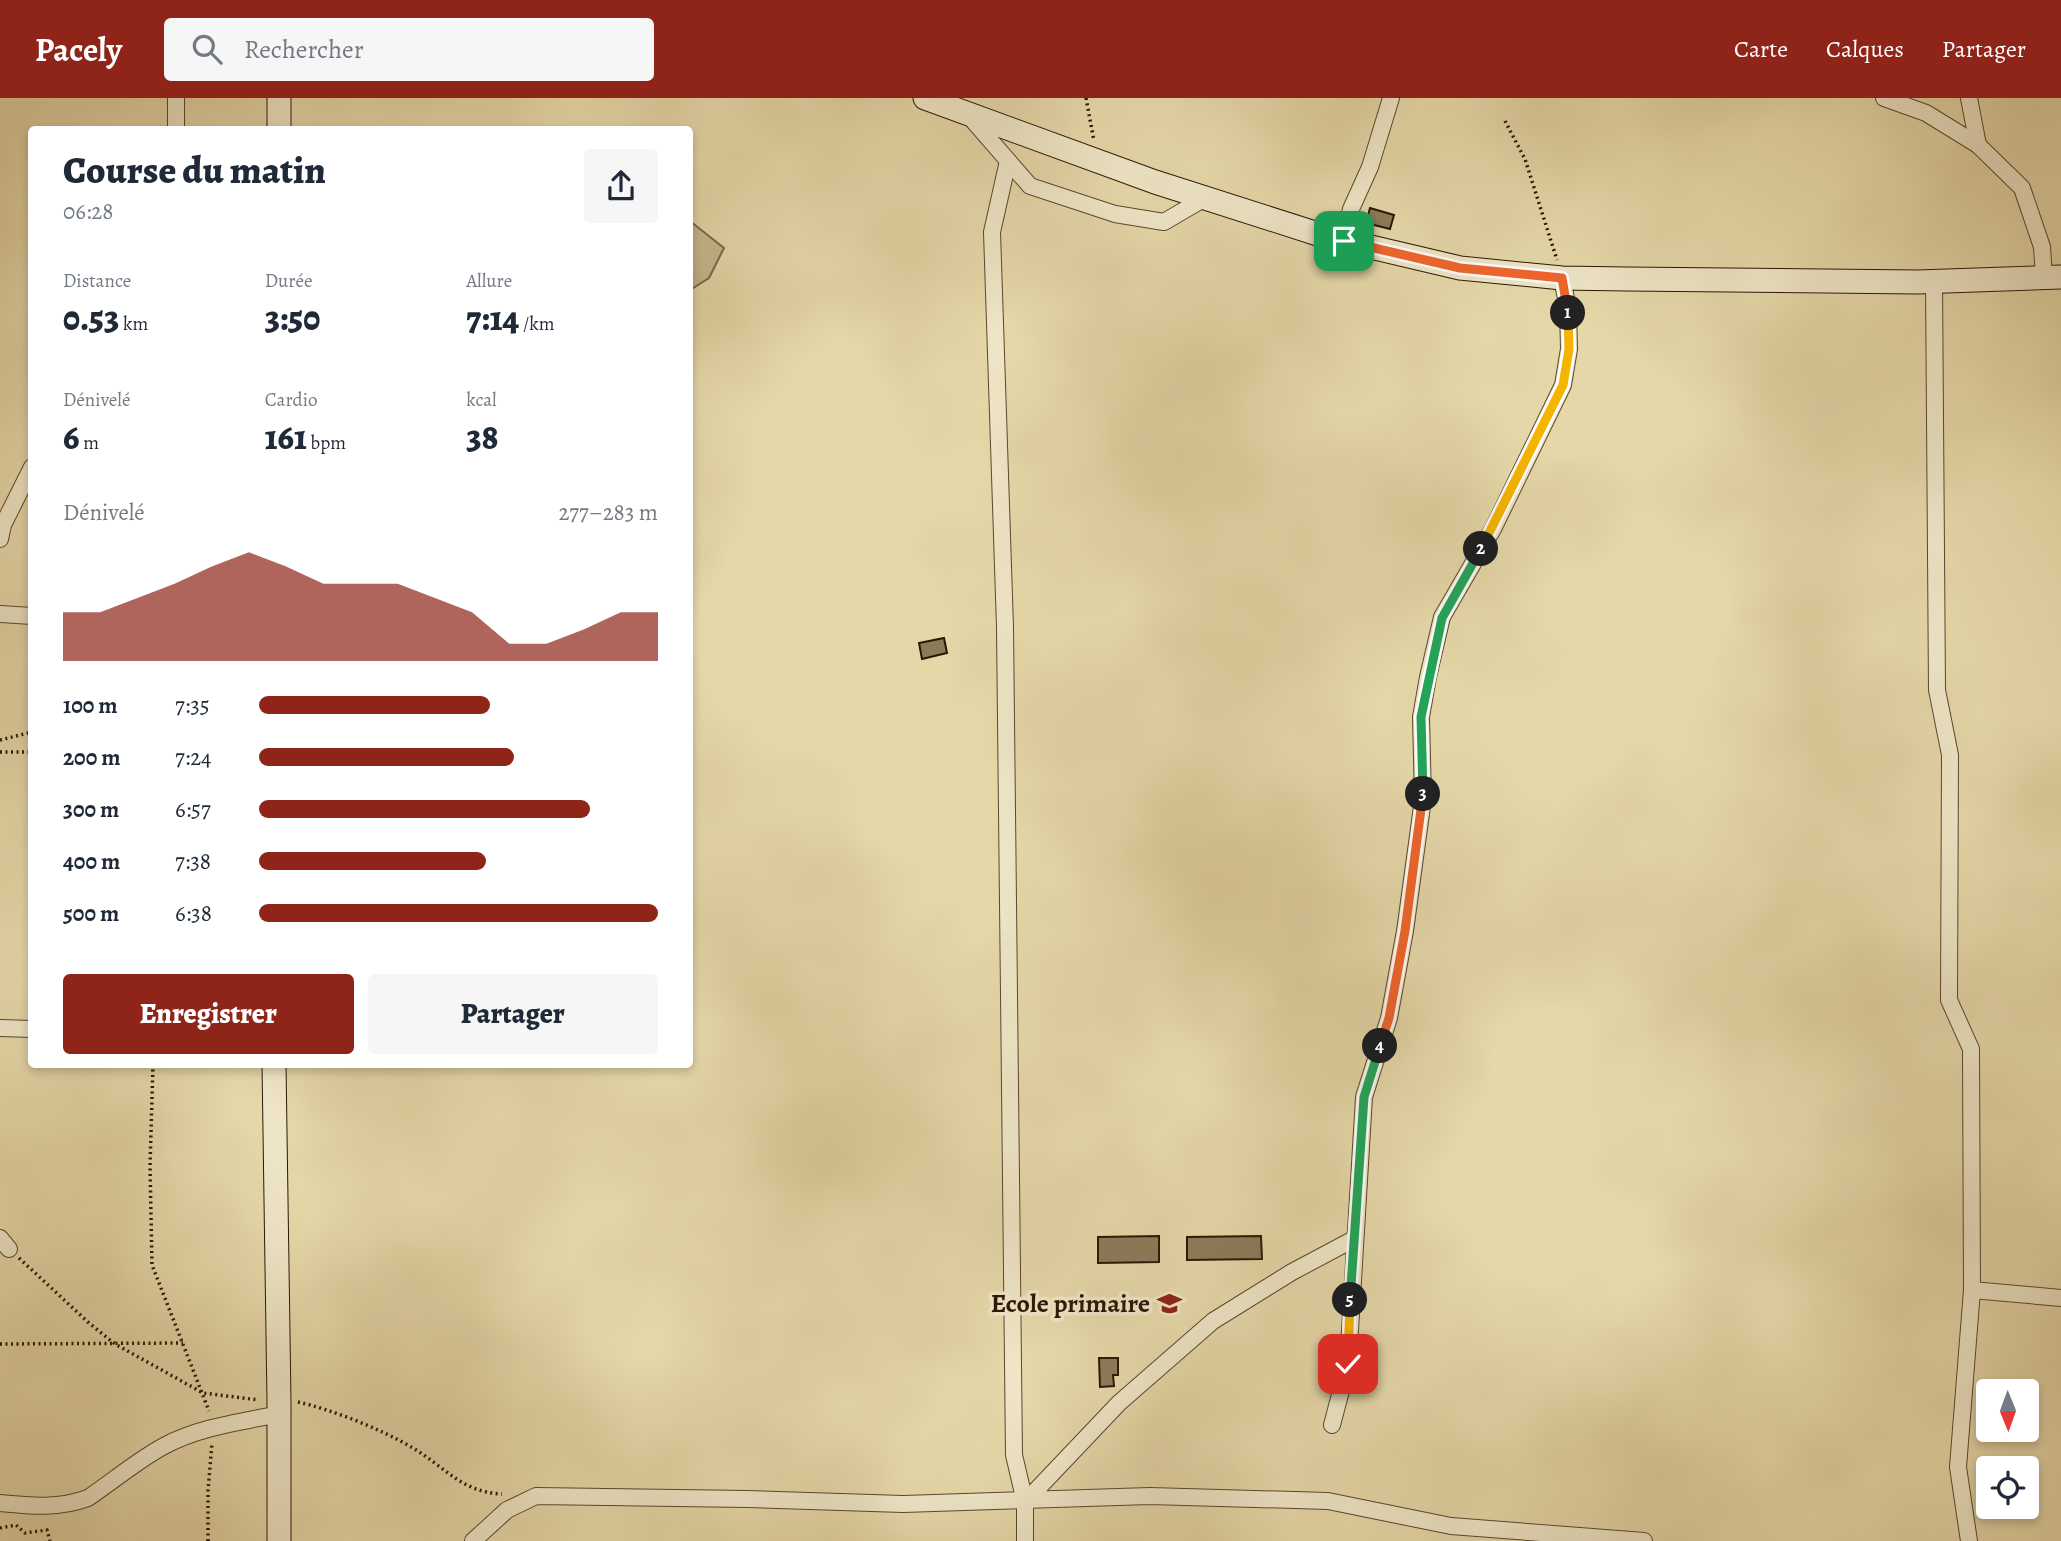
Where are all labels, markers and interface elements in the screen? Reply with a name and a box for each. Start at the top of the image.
search box [164,18,654,81]
text: Pacely [35,27,122,72]
icon: search [188,30,226,68]
text: Rechercher [244,32,364,67]
text: Carte [1734,33,1788,65]
text: Calques [1826,33,1904,65]
text: Partager [1942,33,2026,65]
text: Course du matin [63,144,326,196]
button: share [584,149,658,223]
text: 06:28 [63,196,113,227]
pin [1314,211,1374,271]
icon: arrive [1325,222,1363,260]
text: Distance [63,268,131,294]
text: Durée [265,268,312,294]
text: Allure [466,268,512,294]
text: 0.53 [63,294,119,342]
text: 3:50 [265,294,320,342]
text: 7:14 [466,294,519,342]
pin: 1 [1550,296,1586,330]
text: 1 [1564,299,1571,325]
text: km [119,311,148,337]
text: /km [519,311,555,337]
text: Dénivelé [63,387,130,413]
text: Cardio [265,387,318,413]
text: kcal [466,387,497,413]
text: 6 [63,413,79,461]
text: 161 [265,413,307,461]
text: 38 [466,413,498,461]
text: m [79,430,99,456]
text: bpm [307,430,346,456]
text: Dénivelé [63,497,145,528]
text: 277–283 m [558,497,658,528]
pin: 2 [1464,532,1498,566]
text: 2 [1476,535,1485,561]
text: 100 m [63,690,118,721]
text: 7:35 [175,690,210,721]
text: 200 m [63,742,121,773]
text: 7:24 [175,742,211,773]
pin: 3 [1406,776,1440,812]
text: 3 [1418,780,1427,806]
text: 300 m [63,794,119,825]
text: 6:57 [175,794,211,825]
text: 400 m [63,846,120,877]
text: 7:38 [175,846,211,877]
text: 500 m [63,898,119,929]
text: 6:38 [175,898,212,929]
button: Enregistrer [63,974,354,1054]
button: Partager [368,974,658,1054]
pin: 4 [1362,1028,1398,1063]
text: 4 [1375,1032,1384,1058]
pin: 5 [1332,1282,1368,1318]
place label: Ecole primaire [991,1286,1150,1321]
text: 5 [1345,1286,1354,1312]
school or university icon: Ecole primaire [1156,1289,1184,1317]
pin [1318,1334,1378,1394]
icon: check [1329,1345,1367,1383]
north arrow [1976,1379,2039,1442]
map controls [1976,1379,2039,1519]
button: locate [1976,1456,2039,1519]

